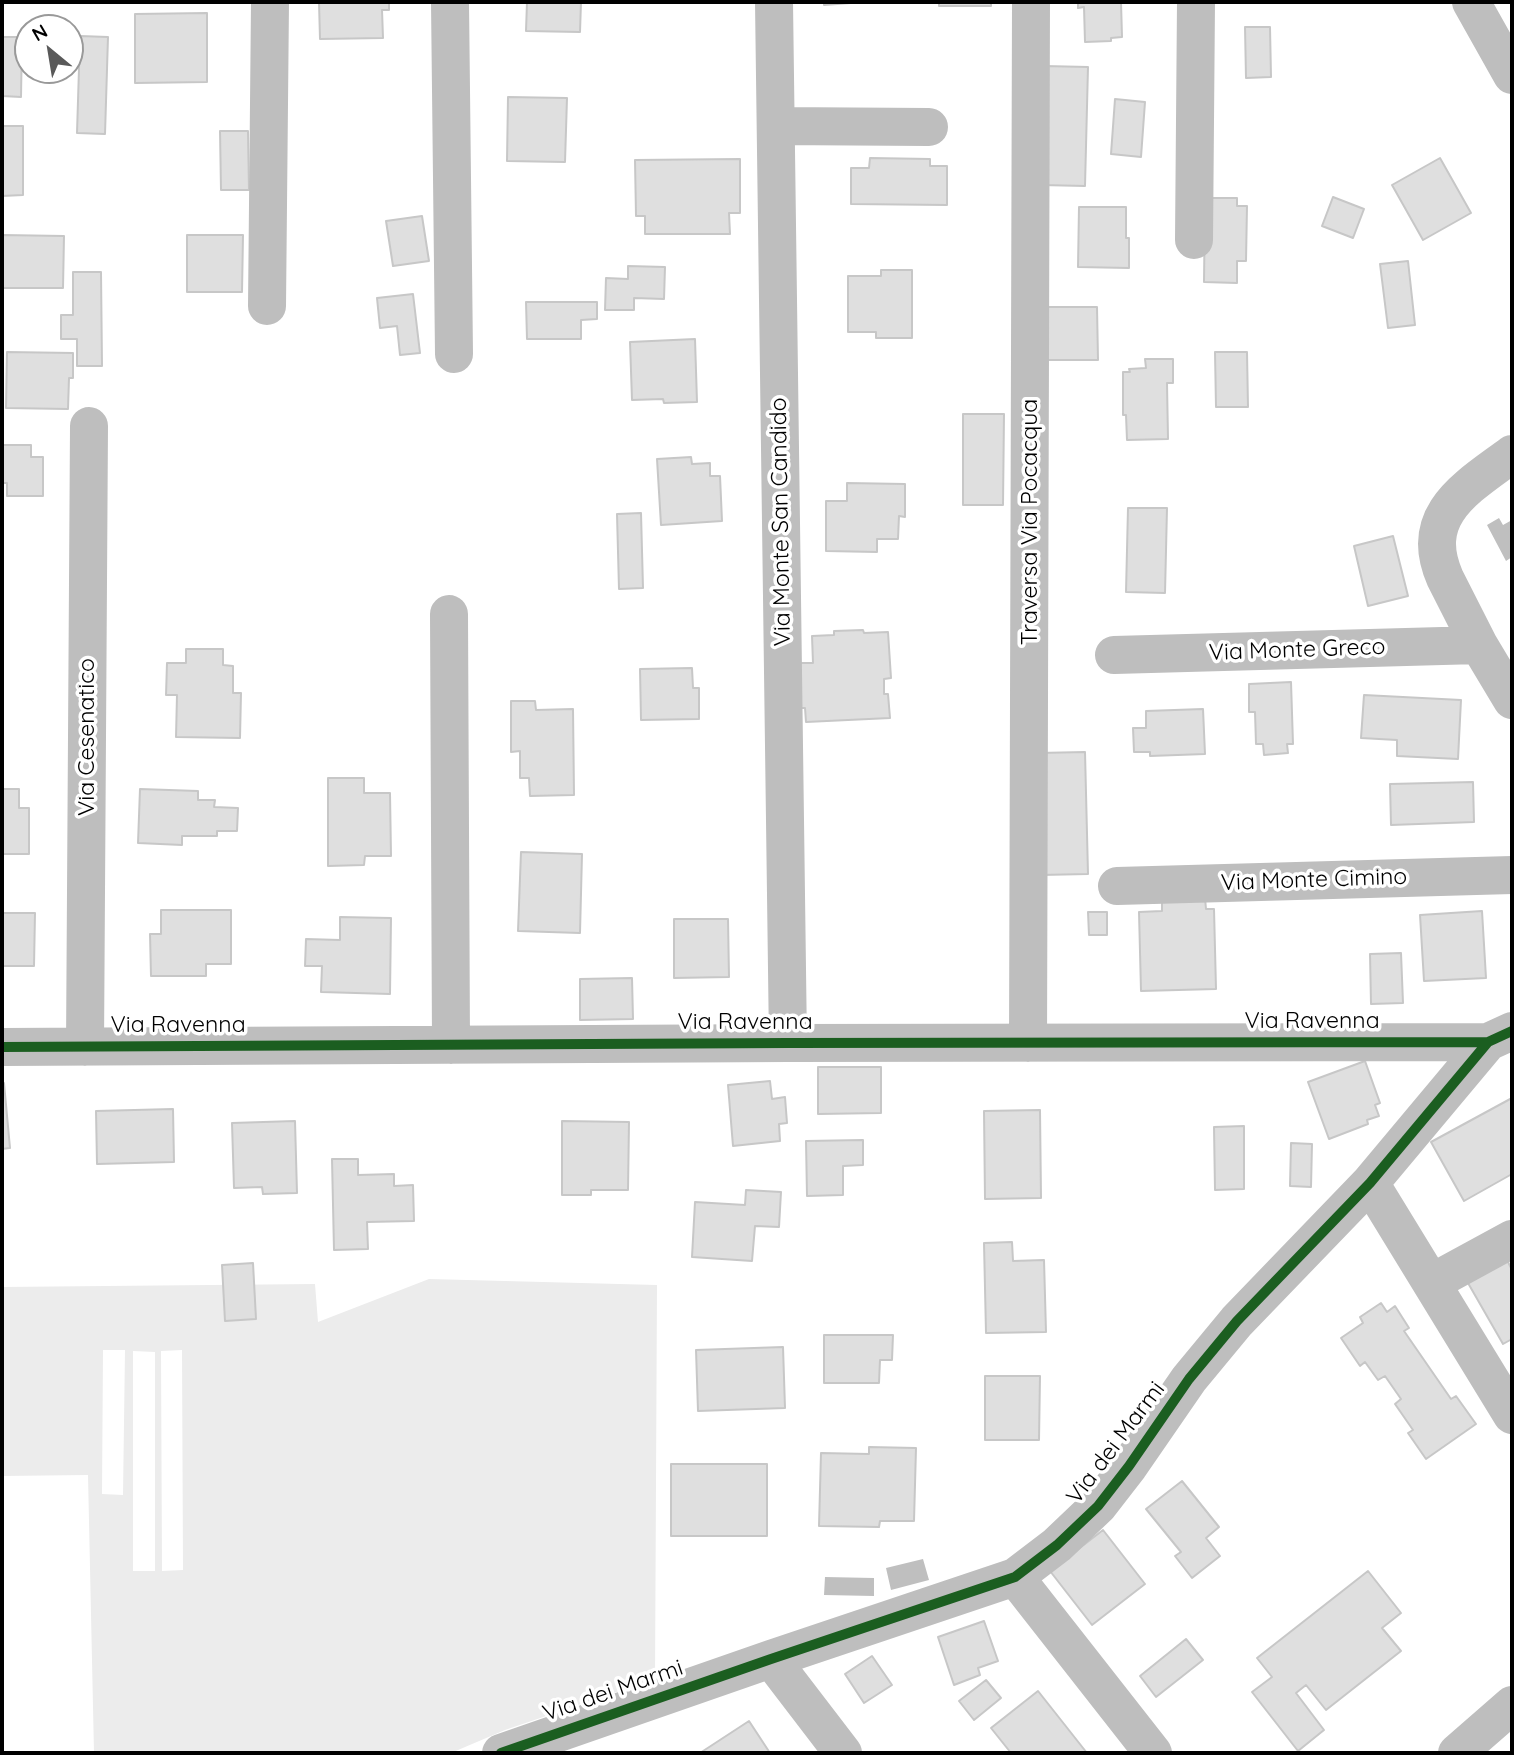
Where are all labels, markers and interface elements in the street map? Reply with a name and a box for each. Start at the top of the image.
north arrow [14,14,84,84]
text: N [27,19,52,46]
street label: Via Monte San Candido [765,397,797,647]
street label: Traversa Via Pocacqua [1016,399,1044,645]
street label: Via Monte Greco [1208,633,1386,667]
street label: Via Cesenatico [73,658,101,816]
street label: Via Monte Cimino [1220,863,1408,897]
street label: Via Ravenna [1244,1007,1380,1035]
street label: Via Ravenna [677,1008,813,1036]
street label: Via Ravenna [110,1011,246,1039]
street label: Via dei Marmi [1061,1376,1171,1510]
street label: Via dei Marmi [539,1654,687,1728]

